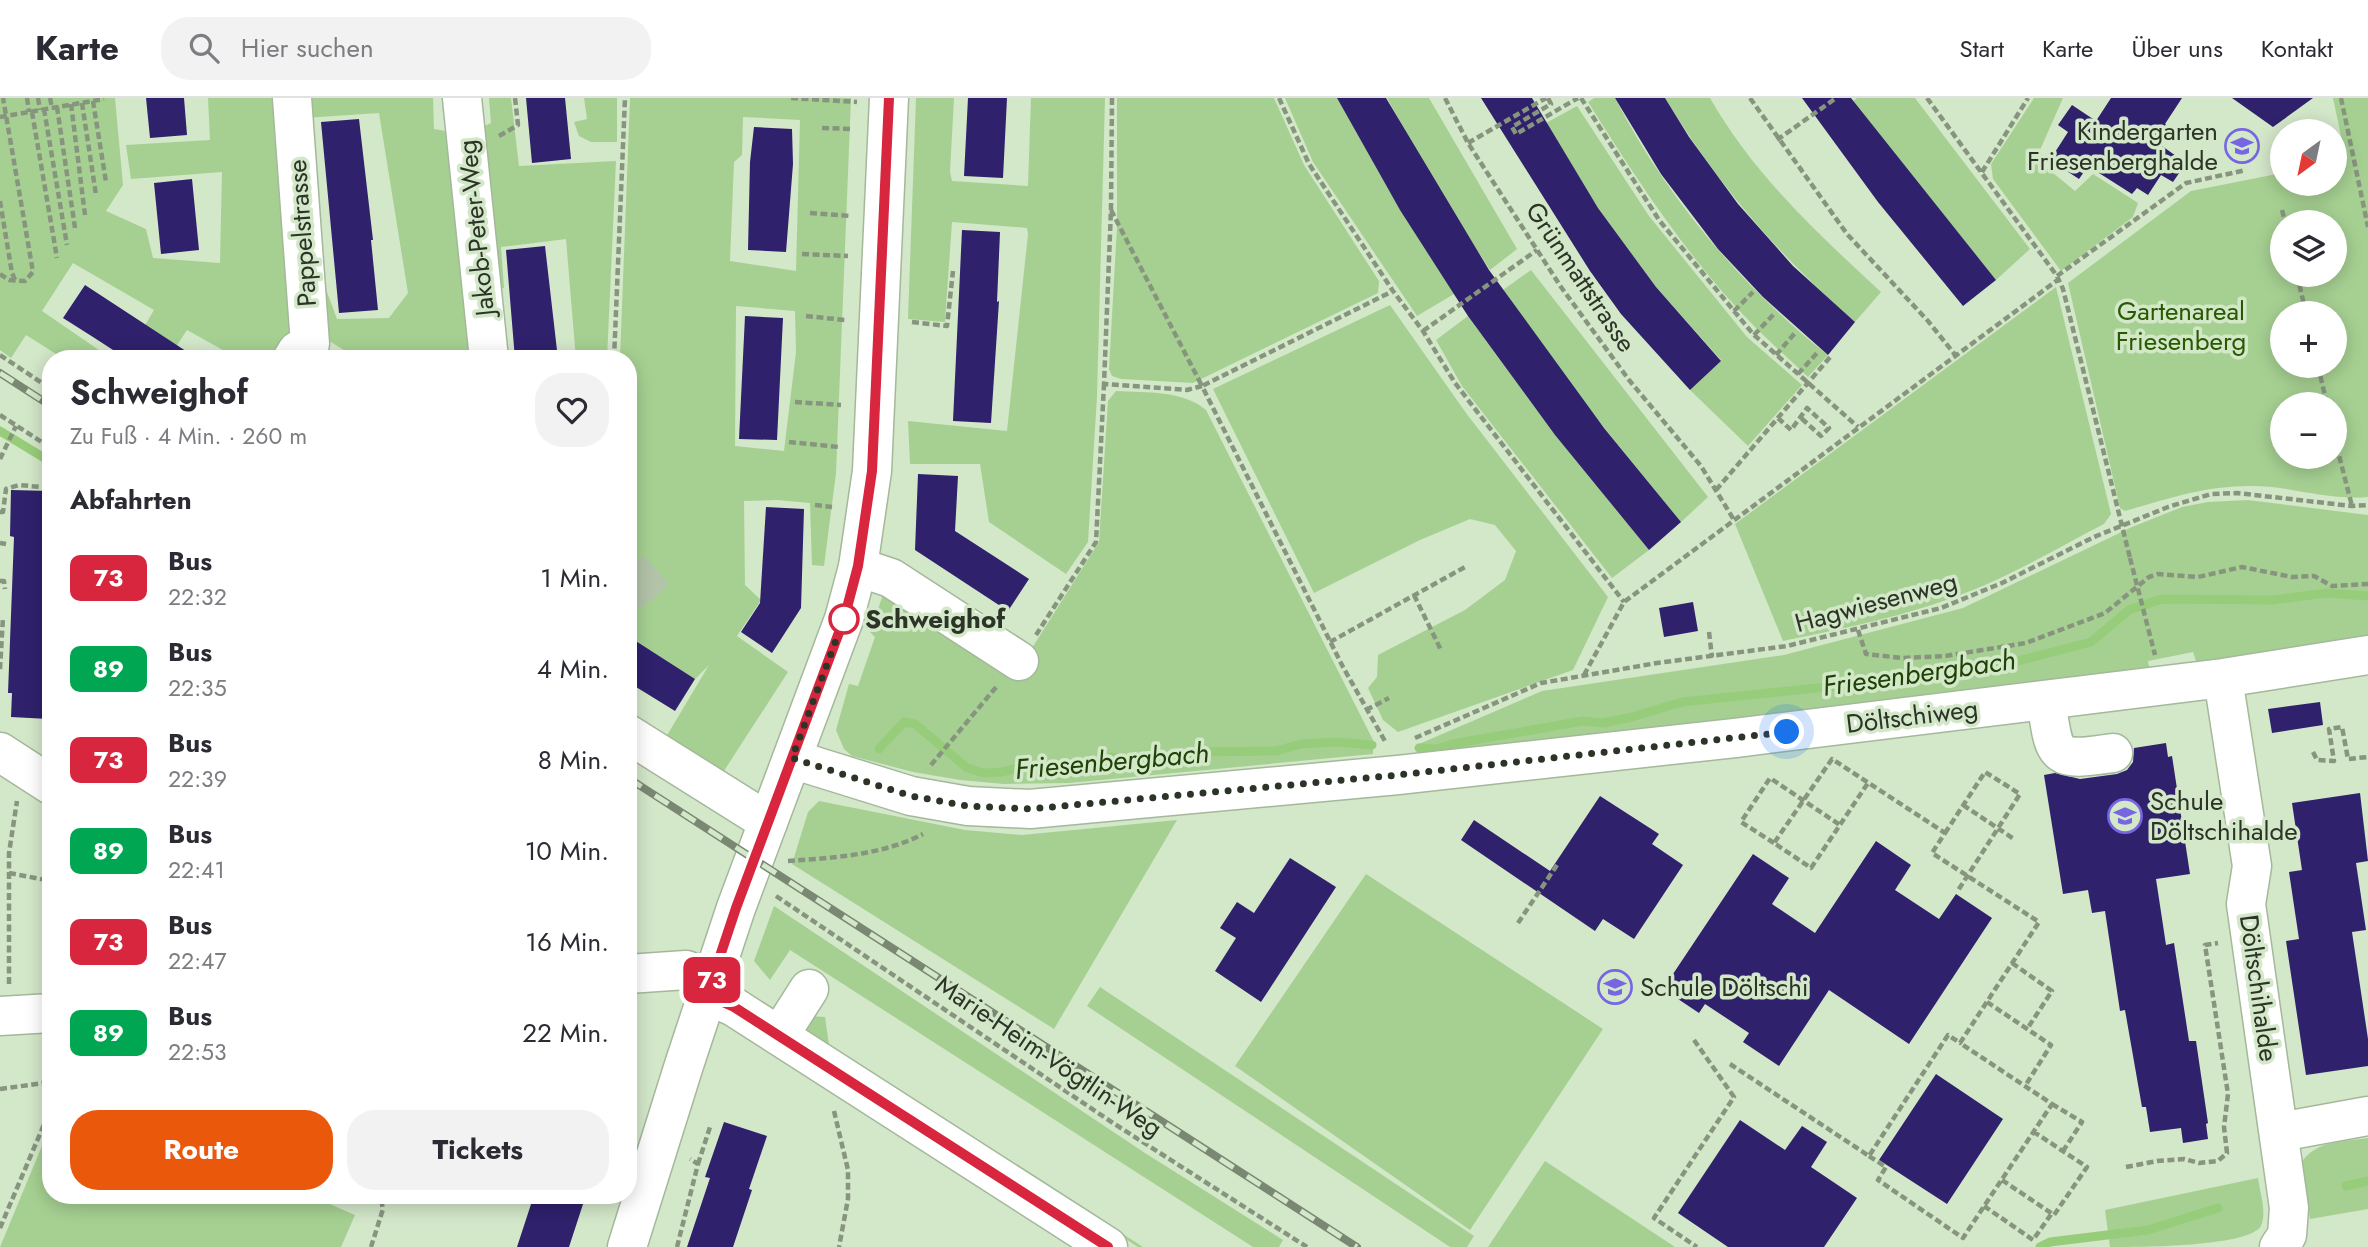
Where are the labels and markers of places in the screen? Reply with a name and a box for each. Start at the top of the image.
place label: Kindergarten Friesenberghalde [2027,112,2218,180]
school or university icon: Kindergarten Friesenberghalde [2223,127,2261,165]
place label: Schweighof [865,600,1006,638]
marker: Schweighof [829,604,859,634]
place label: Schule Döltschihalde [2150,782,2298,850]
school or university icon: Schule Döltschihalde [2106,797,2144,835]
school or university icon: Schule Döltschi [1596,968,1634,1006]
place label: Schule Döltschi [1640,968,1809,1006]

